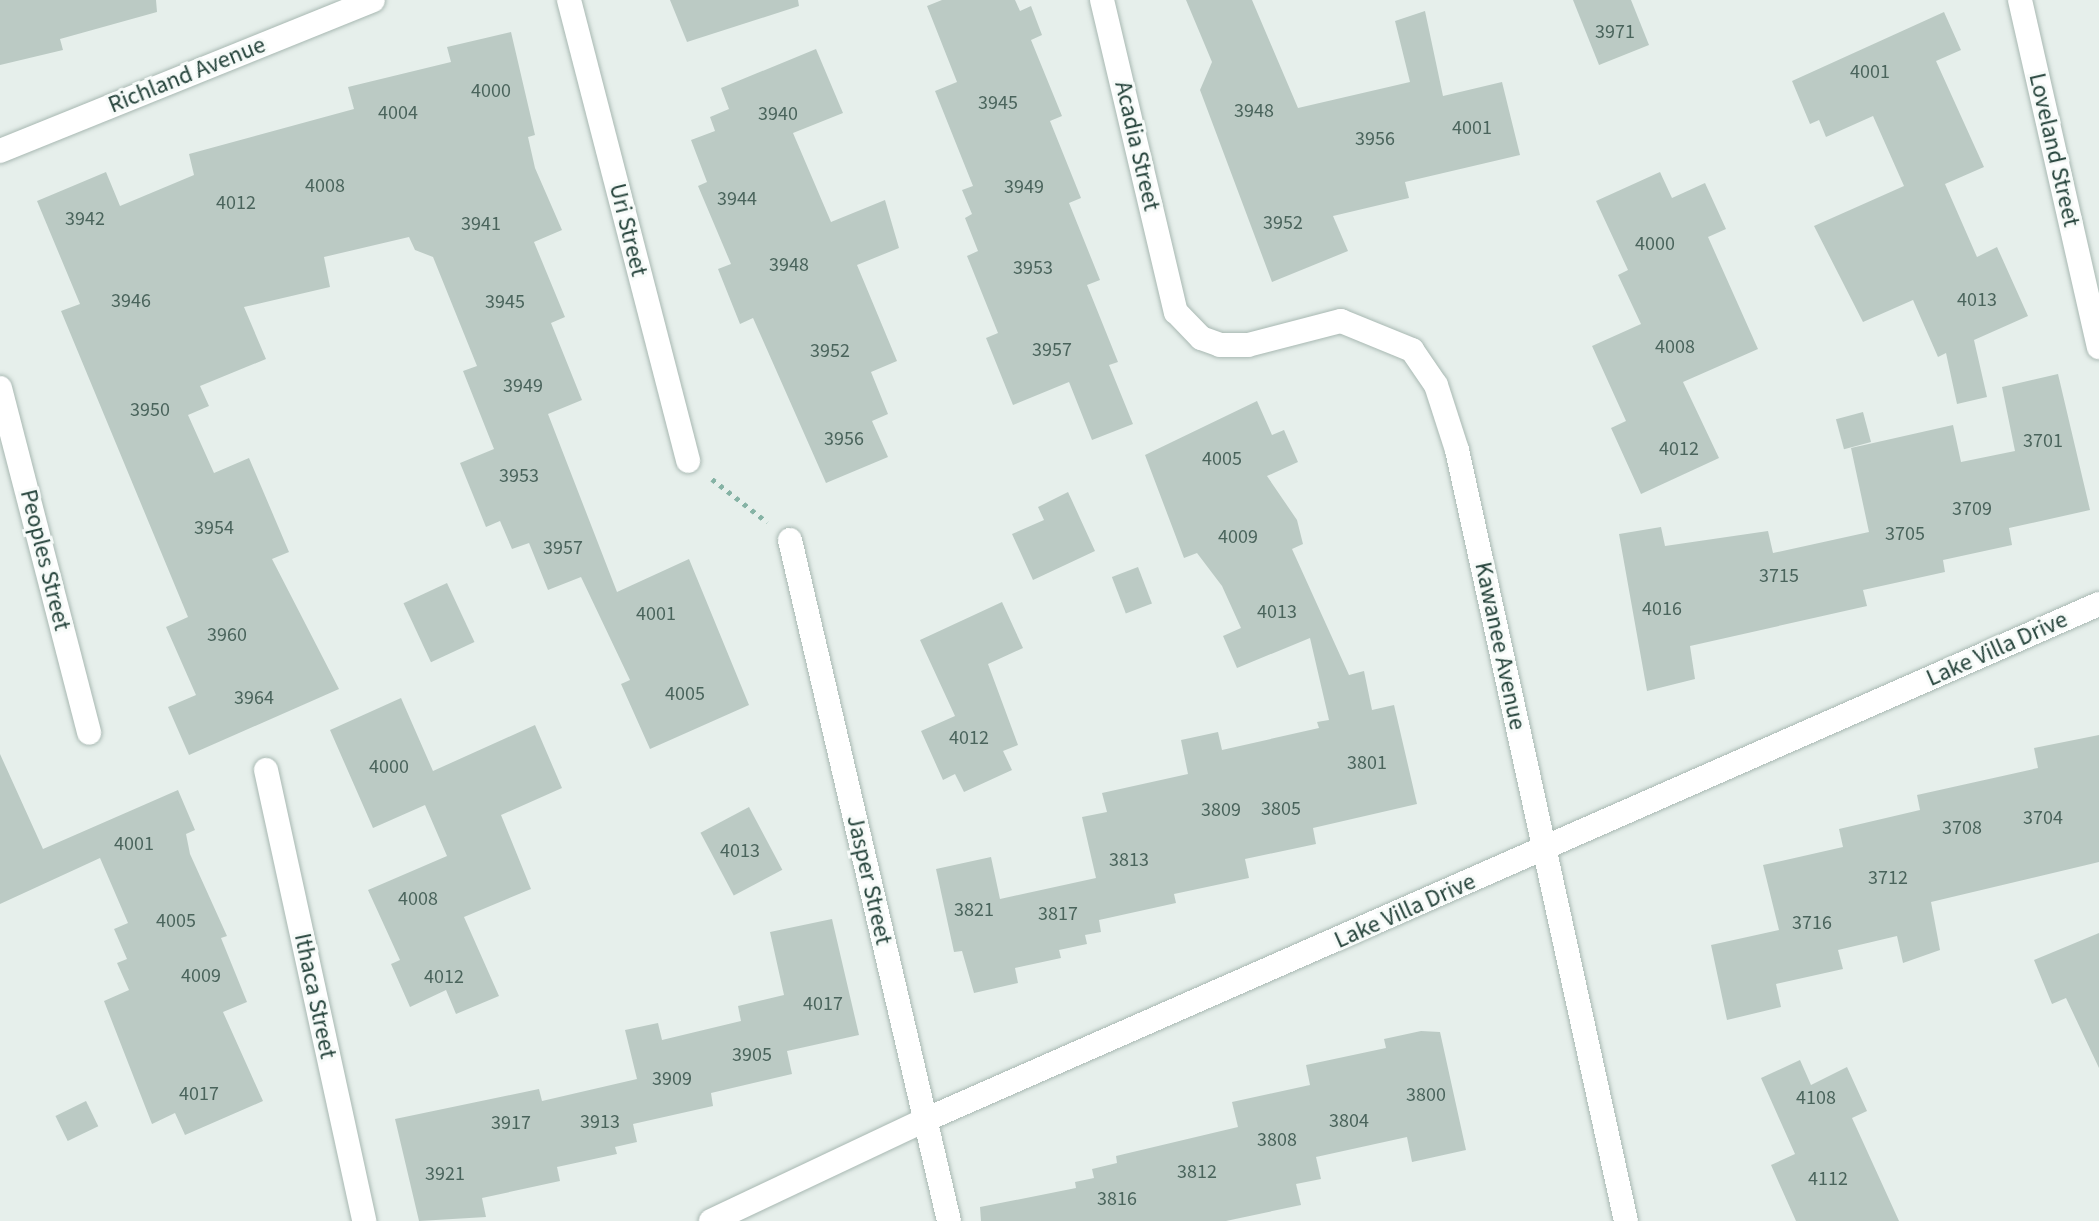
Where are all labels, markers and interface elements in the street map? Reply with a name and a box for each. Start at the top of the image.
house number: 3971 [1595,20,1635,44]
street label: Richland Avenue [104,30,270,120]
house number: 4001 [1850,60,1890,84]
street label: Loveland Street [2022,70,2086,230]
street label: Acadia Street [1108,78,1166,214]
house number: 4000 [471,79,511,103]
house number: 3945 [978,91,1018,115]
house number: 3948 [1234,99,1274,123]
house number: 4004 [378,101,418,125]
house number: 3940 [758,102,798,126]
house number: 4001 [1452,116,1492,140]
house number: 3956 [1355,127,1395,151]
house number: 4008 [305,174,345,198]
house number: 3949 [1004,175,1044,199]
street label: Uri Street [603,181,653,279]
house number: 3944 [717,187,757,211]
house number: 4012 [216,191,256,215]
house number: 3942 [65,207,105,231]
house number: 3952 [1263,211,1303,235]
house number: 3941 [461,212,501,236]
house number: 4000 [1635,232,1675,256]
house number: 3948 [769,253,809,277]
house number: 3953 [1013,256,1053,280]
house number: 4013 [1957,288,1997,312]
house number: 3946 [111,289,151,313]
house number: 3945 [485,290,525,314]
house number: 4008 [1655,335,1695,359]
house number: 3957 [1032,338,1072,362]
house number: 3952 [810,339,850,363]
house number: 3949 [503,374,543,398]
house number: 3950 [130,398,170,422]
house number: 3956 [824,427,864,451]
house number: 3701 [2023,429,2063,453]
house number: 4012 [1659,437,1699,461]
house number: 4005 [1202,447,1242,471]
house number: 3953 [499,464,539,488]
street label: Peoples Street [14,487,76,633]
house number: 3709 [1952,497,1992,521]
house number: 3954 [194,516,234,540]
house number: 3705 [1885,522,1925,546]
house number: 4009 [1218,525,1258,549]
house number: 3957 [543,536,583,560]
street label: Kawanee Avenue [1468,559,1532,733]
house number: 3715 [1759,564,1799,588]
house number: 4016 [1642,597,1682,621]
house number: 4013 [1257,600,1297,624]
house number: 4001 [636,602,676,626]
street label: Lake Villa Drive [1922,605,2072,693]
house number: 3960 [207,623,247,647]
house number: 4005 [665,682,705,706]
house number: 3964 [234,686,274,710]
house number: 4012 [949,726,989,750]
house number: 3801 [1347,751,1387,775]
house number: 4000 [369,755,409,779]
house number: 3805 [1261,797,1301,821]
house number: 3809 [1201,798,1241,822]
house number: 3704 [2023,806,2063,830]
street label: Jasper Street [840,812,898,948]
house number: 3708 [1942,816,1982,840]
house number: 4001 [114,832,154,856]
house number: 4013 [720,839,760,863]
house number: 3813 [1109,848,1149,872]
house number: 3712 [1868,866,1908,890]
street label: Lake Villa Drive [1330,867,1480,955]
house number: 4008 [398,887,438,911]
house number: 3821 [954,898,994,922]
house number: 3817 [1038,902,1078,926]
house number: 4005 [156,909,196,933]
house number: 3716 [1792,911,1832,935]
street label: Ithaca Street [288,931,342,1061]
house number: 4009 [181,964,221,988]
house number: 4012 [424,965,464,989]
house number: 4017 [803,992,843,1016]
house number: 3905 [732,1043,772,1067]
house number: 3909 [652,1067,692,1091]
house number: 4017 [179,1082,219,1106]
house number: 3800 [1406,1083,1446,1107]
house number: 4108 [1796,1086,1836,1110]
house number: 3804 [1329,1109,1369,1133]
house number: 3913 [580,1110,620,1134]
house number: 3917 [491,1111,531,1135]
house number: 3808 [1257,1128,1297,1152]
house number: 3812 [1177,1160,1217,1184]
house number: 3921 [425,1162,465,1186]
house number: 4112 [1808,1167,1848,1191]
house number: 3816 [1097,1187,1137,1211]

